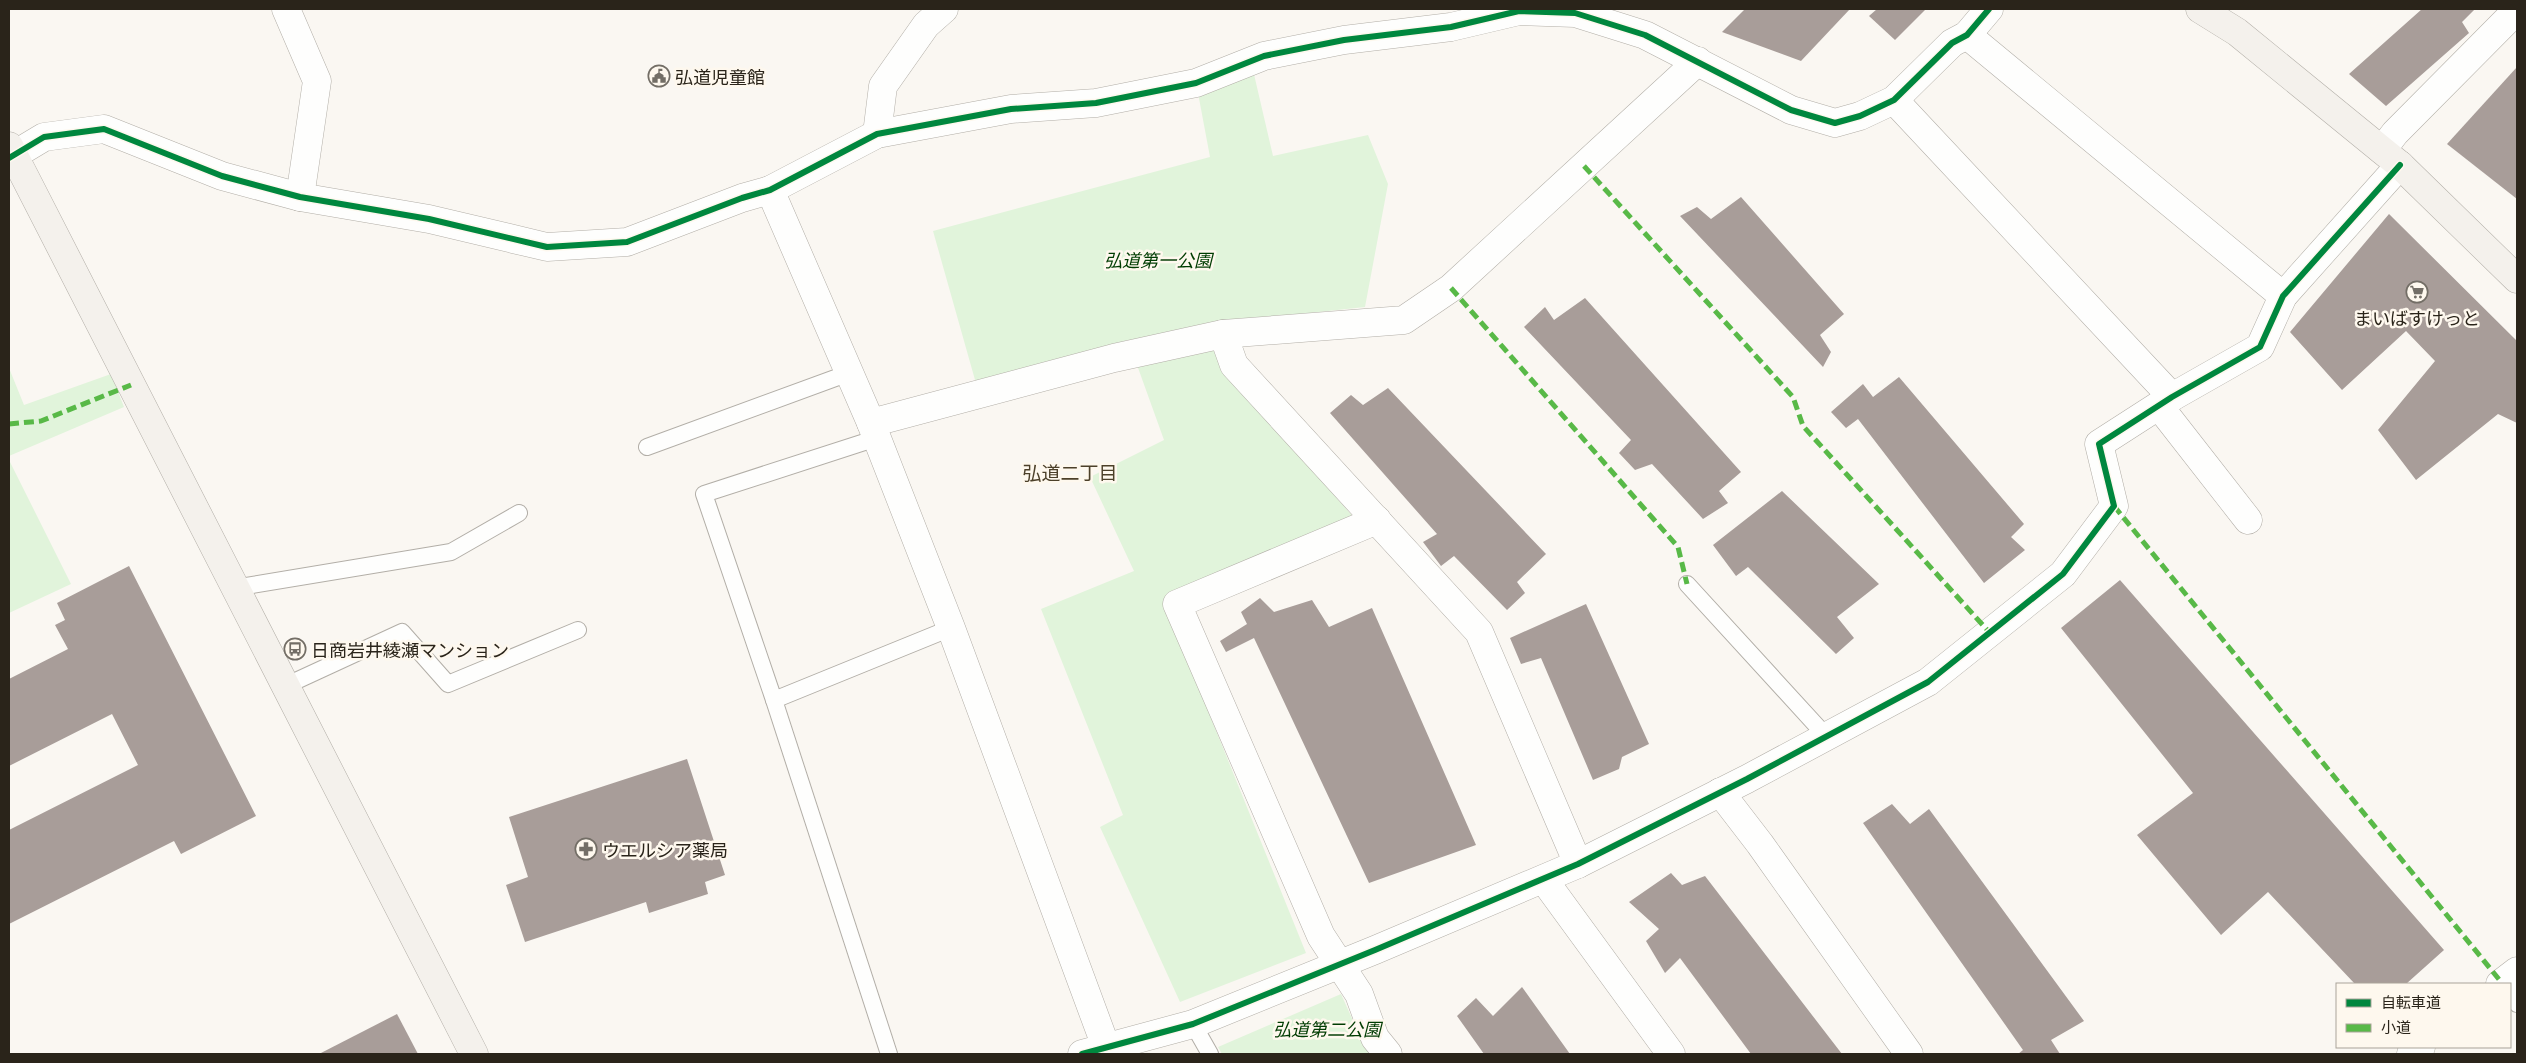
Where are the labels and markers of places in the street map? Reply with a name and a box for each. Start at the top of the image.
place label: 弘道児童館 [675,63,765,89]
public building icon: 弘道児童館 [647,64,671,88]
supermarket icon: まいばすけっと [2405,280,2429,304]
place label: まいばすけっと [2354,304,2480,330]
place label: 日商岩井綾瀬マンション [311,636,509,662]
bus stop icon: 日商岩井綾瀬マンション [283,637,307,661]
place label: ウエルシア薬局 [602,836,728,862]
pharmacy icon: ウエルシア薬局 [574,837,598,861]

